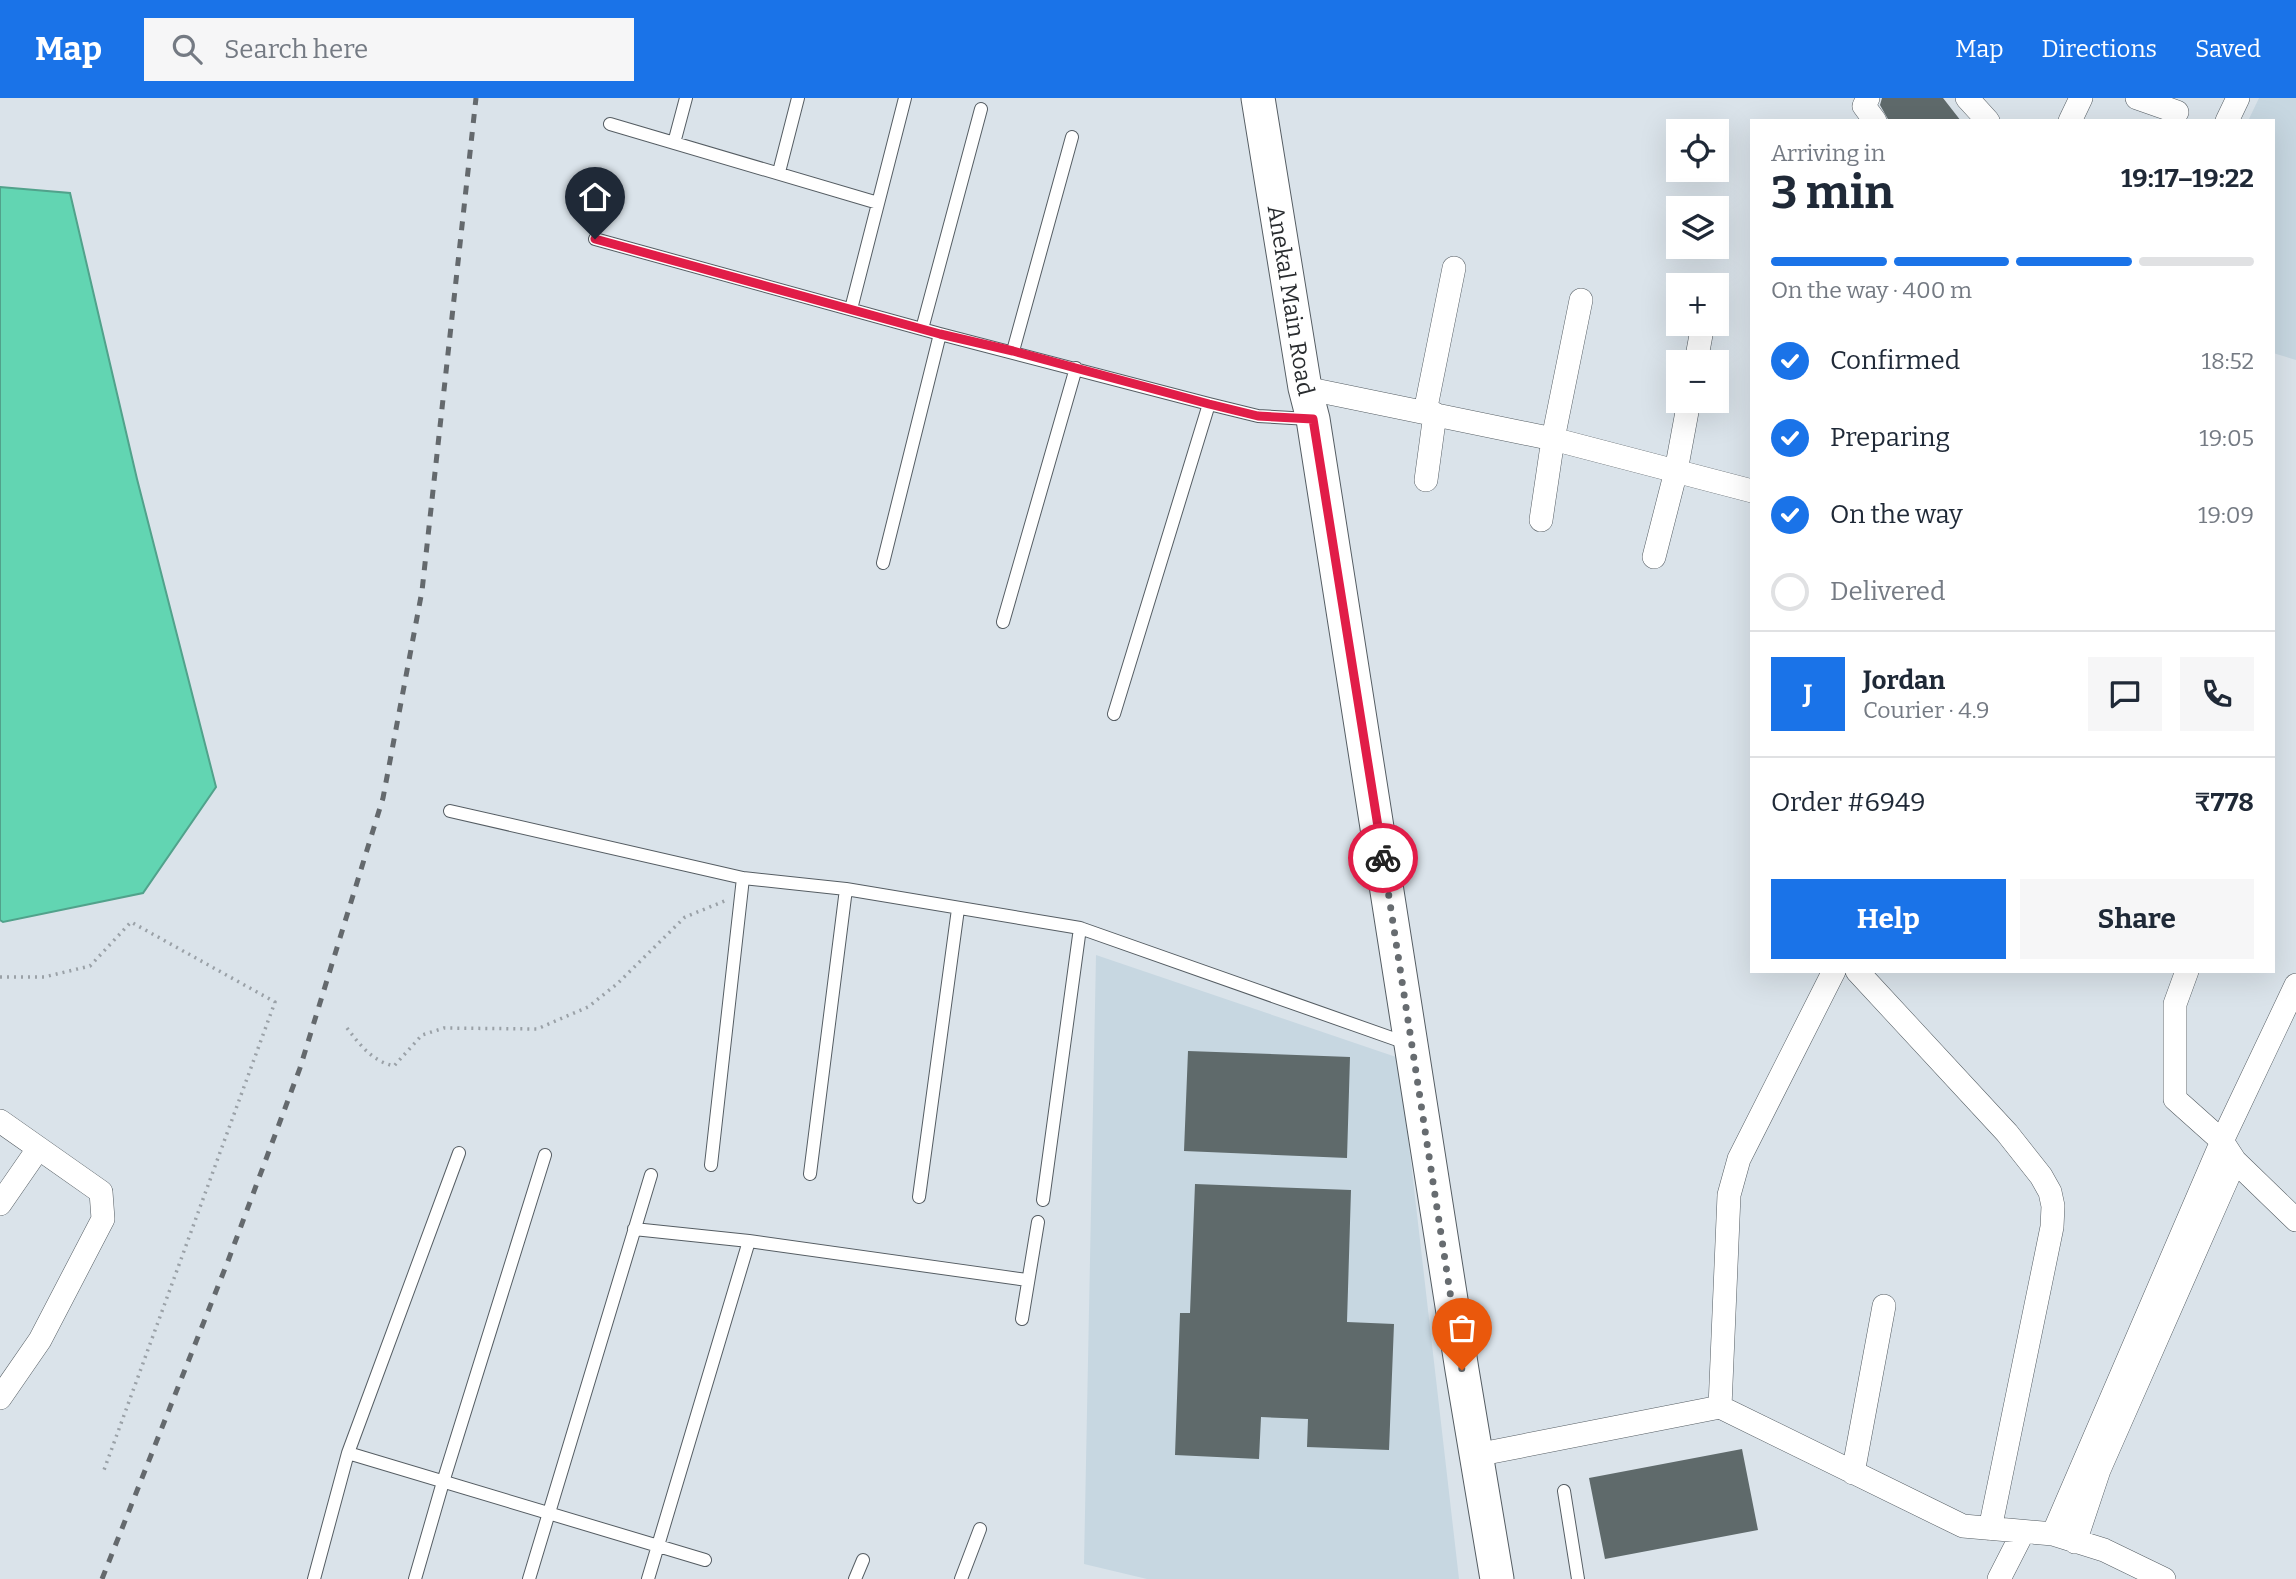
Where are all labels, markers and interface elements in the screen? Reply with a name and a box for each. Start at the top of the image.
search box [144,18,634,81]
text: Map [35,29,102,69]
icon: search [168,30,206,68]
text: Search here [224,34,368,65]
text: Map [1955,35,2004,63]
text: Directions [2042,35,2157,63]
text: Saved [2195,35,2261,63]
map controls [1666,119,1729,413]
button: locate [1666,119,1729,182]
text: Arriving in [1771,139,1885,167]
text: 19:17–19:22 [2121,163,2254,194]
text: 3 min [1771,165,1894,220]
pin [565,167,625,239]
icon: home [576,178,614,216]
button: layers [1666,196,1729,259]
street label: Anekal Main Road [1262,203,1320,399]
button: + [1666,273,1729,336]
text: On the way · 400 m [1771,276,1972,304]
icon: check [1771,342,1809,380]
text: Confirmed [1830,345,1960,376]
text: 18:52 [2202,347,2254,375]
button: − [1666,350,1729,413]
icon: check [1771,419,1809,457]
text: Preparing [1830,422,1950,453]
text: 19:05 [2199,424,2254,452]
icon: check [1771,496,1809,534]
text: On the way [1830,499,1963,530]
text: 19:09 [2198,501,2254,529]
text: Delivered [1830,576,1945,607]
button: chat [2088,657,2162,731]
button: phone [2180,657,2254,731]
text: Jordan [1863,665,1945,696]
text: J [1804,679,1812,710]
text: Courier · 4.9 [1863,696,1990,724]
text: Order #6949 [1771,787,1925,818]
text: ₹778 [2194,787,2254,818]
courier [1348,823,1418,893]
icon: bike [1364,839,1402,877]
button: Help [1771,879,2006,959]
button: Share [2020,879,2254,959]
pin [1432,1298,1492,1370]
icon: bag [1443,1309,1481,1347]

